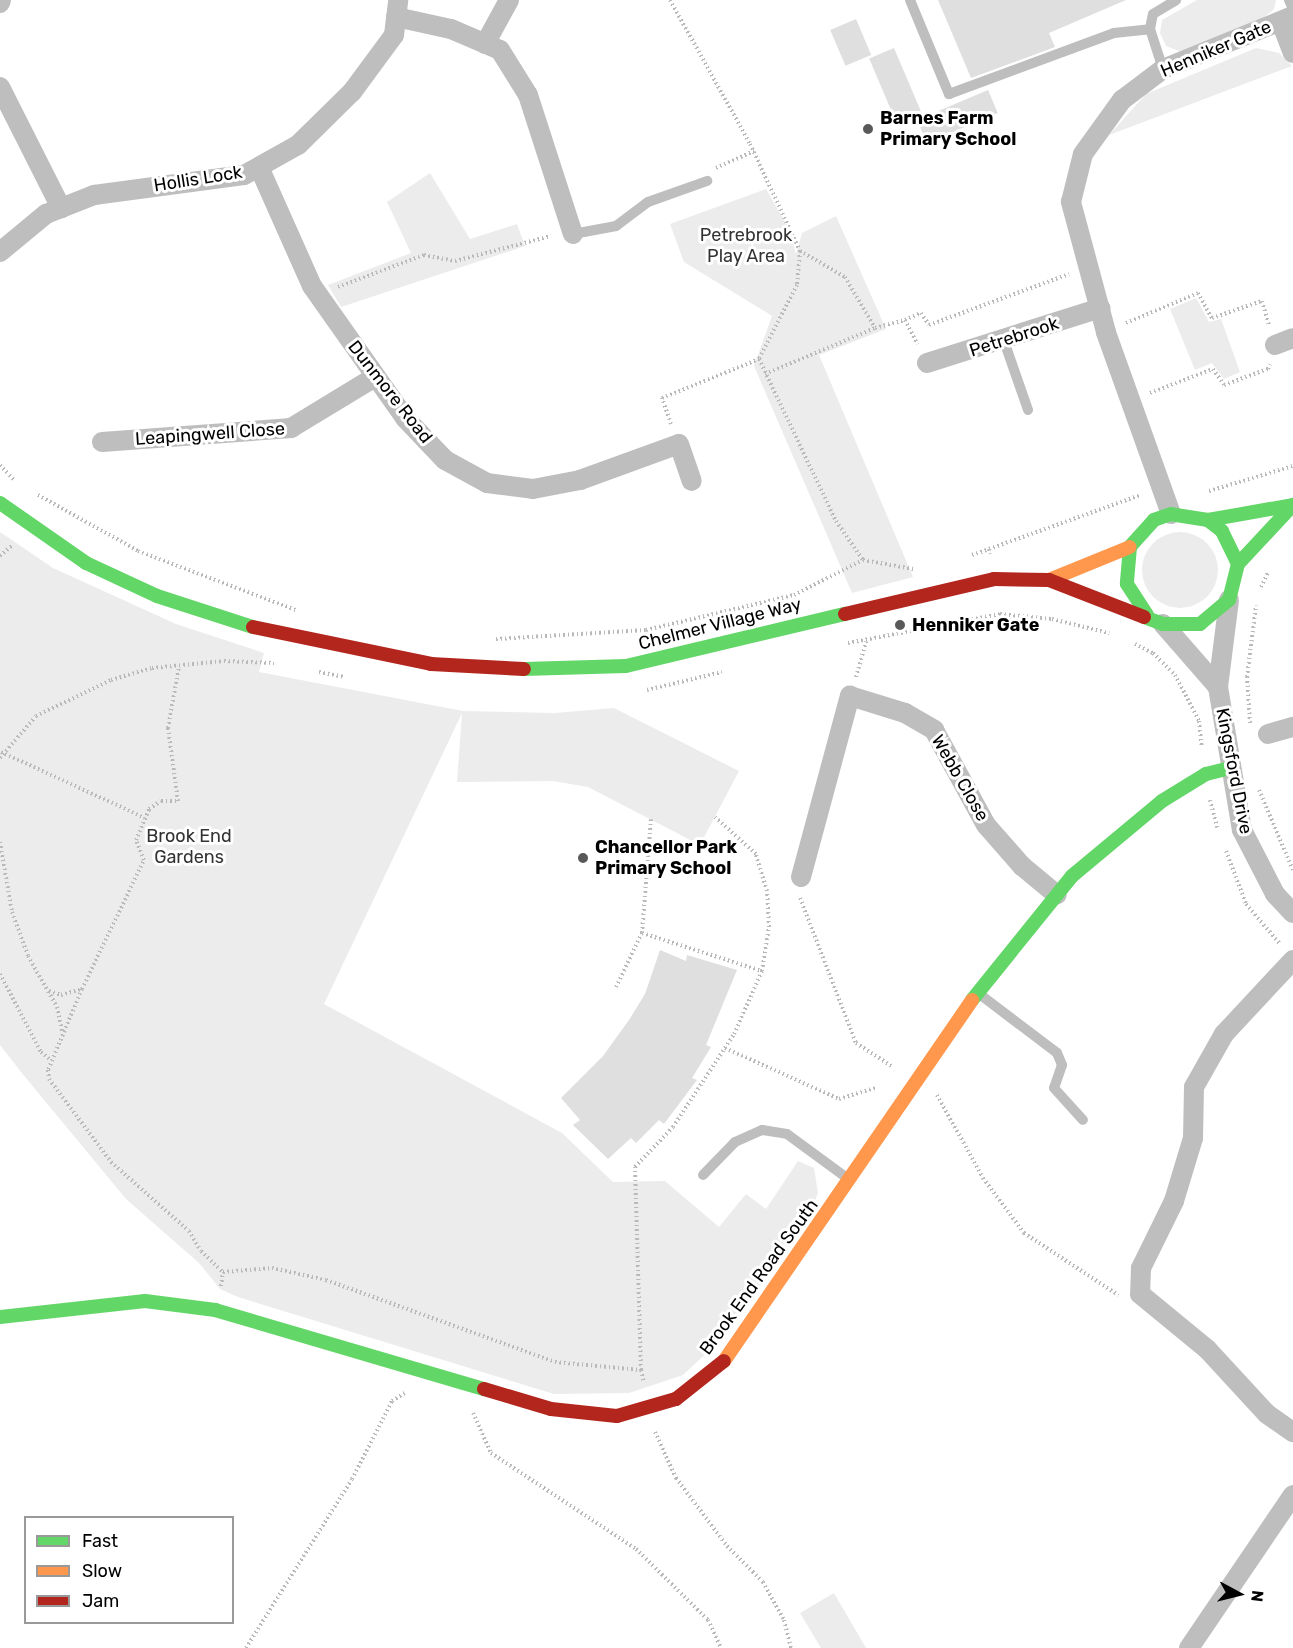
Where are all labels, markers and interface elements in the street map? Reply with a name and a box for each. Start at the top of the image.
street label: Henniker Gate [1157,16,1275,82]
place label: Barnes Farm Primary School [880,108,1017,150]
marker: Barnes Farm Primary School [861,122,875,136]
street label: Hollis Lock [152,161,244,197]
park label: Petrebrook Play Area [700,225,792,268]
street label: Petrebrook [967,312,1061,362]
street label: Dunmore Road [343,336,437,448]
street label: Leapingwell Close [134,418,286,450]
street label: Chelmer Village Way [636,593,804,655]
place label: Henniker Gate [912,614,1040,636]
marker: Henniker Gate [893,618,907,632]
street label: Kingsford Drive [1211,706,1257,836]
street label: Webb Close [927,731,993,825]
park label: Brook End Gardens [146,826,232,868]
place label: Chancellor Park Primary School [595,837,737,880]
marker: Chancellor Park Primary School [576,851,590,865]
street label: Brook End Road South [695,1195,823,1359]
legend [24,1516,234,1624]
text: Fast [82,1530,118,1552]
text: Slow [82,1560,122,1582]
north arrow [1209,1564,1269,1624]
text: N [1247,1589,1267,1603]
text: Jam [82,1590,119,1612]

